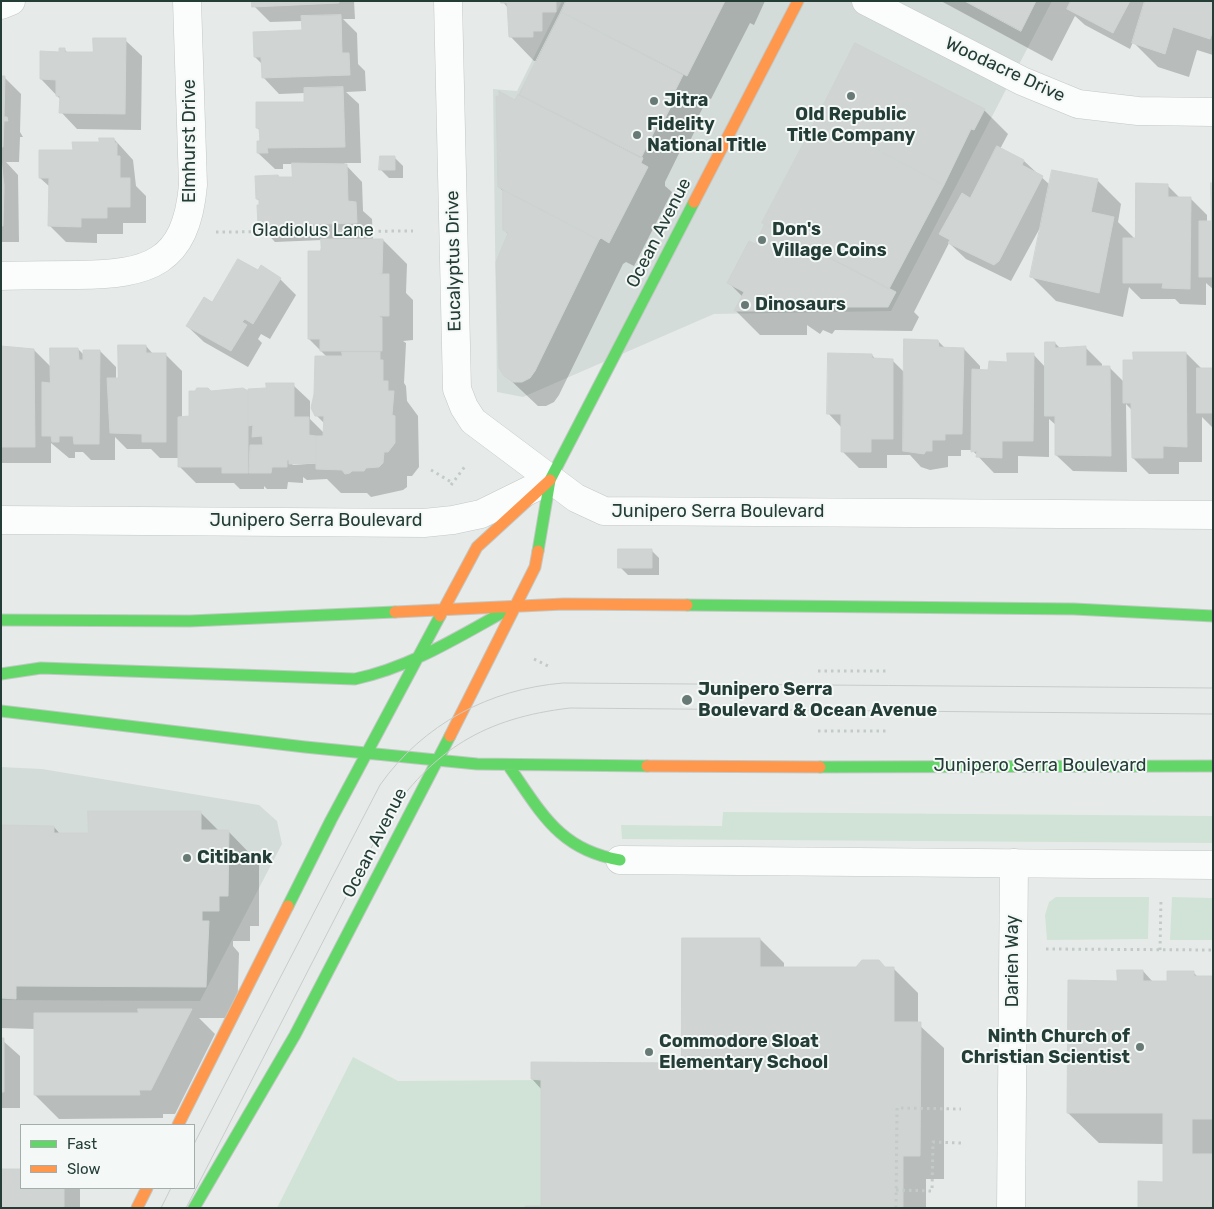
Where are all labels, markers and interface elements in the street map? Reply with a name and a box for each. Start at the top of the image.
street label: Woodacre Drive [942,33,1068,107]
street label: Elmhurst Drive [179,79,201,203]
place label: Jitra [664,90,708,112]
marker: Old Republic Title Company [845,90,857,102]
marker: Jitra [648,95,660,107]
place label: Old Republic Title Company [787,104,915,146]
place label: Fidelity National Title [647,114,767,156]
marker: Fidelity National Title [631,129,643,141]
street label: Ocean Avenue [622,174,696,292]
street label: Eucalyptus Drive [442,190,466,332]
place label: Don's Village Coins [772,219,887,262]
street label: Gladiolus Lane [252,220,374,242]
marker: Don's Village Coins [756,234,768,246]
place label: Dinosaurs [755,294,846,316]
marker: Dinosaurs [739,299,751,311]
street label: Junipero Serra Boulevard [611,501,825,523]
street label: Junipero Serra Boulevard [209,510,423,532]
place label: Junipero Serra Boulevard & Ocean Avenue [698,679,937,722]
marker: Junipero Serra Boulevard & Ocean Avenue [680,693,694,707]
street label: Junipero Serra Boulevard [933,755,1147,777]
street label: Ocean Avenue [338,784,412,902]
place label: Citibank [197,847,272,869]
marker: Citibank [181,852,193,864]
street label: Darien Way [1002,915,1024,1007]
place label: Ninth Church of Christian Scientist [961,1026,1130,1068]
place label: Commodore Sloat Elementary School [659,1031,828,1074]
marker: Ninth Church of Christian Scientist [1134,1041,1146,1053]
marker: Commodore Sloat Elementary School [643,1046,655,1058]
legend [20,1124,195,1189]
text: Fast [67,1135,97,1153]
text: Slow [67,1160,100,1178]

